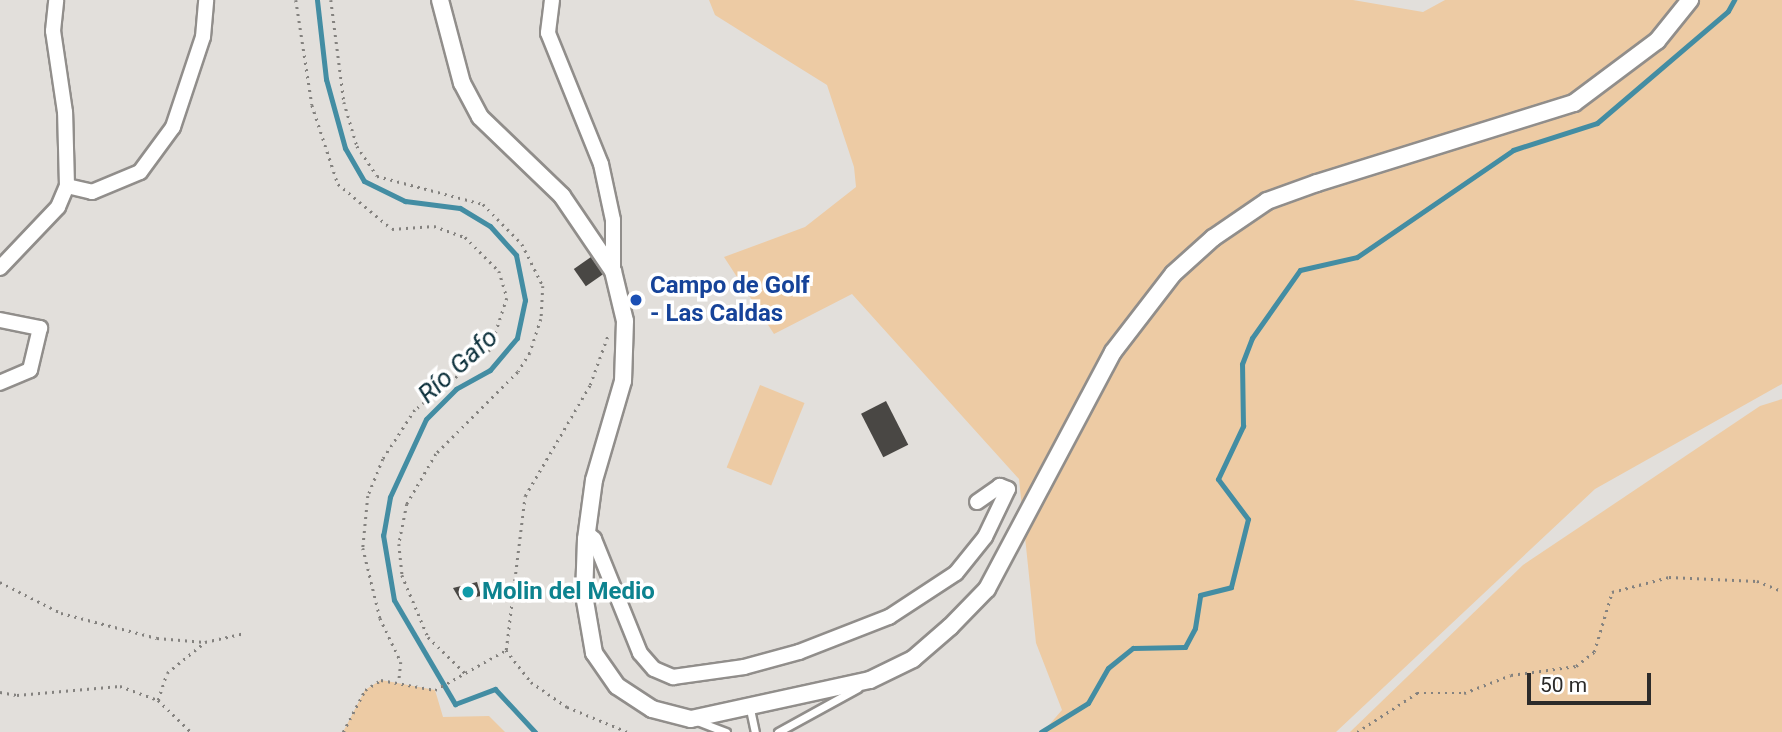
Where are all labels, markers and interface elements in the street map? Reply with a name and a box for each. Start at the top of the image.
place label: Campo de Golf - Las Caldas [650,272,810,328]
marker: Campo de Golf - Las Caldas [628,292,644,308]
water label: Río Gafo [412,322,504,410]
place label: Molin del Medio [482,578,655,606]
marker: Molin del Medio [460,584,476,600]
scale bar [1530,658,1654,702]
text: 50 m [1540,673,1587,697]

